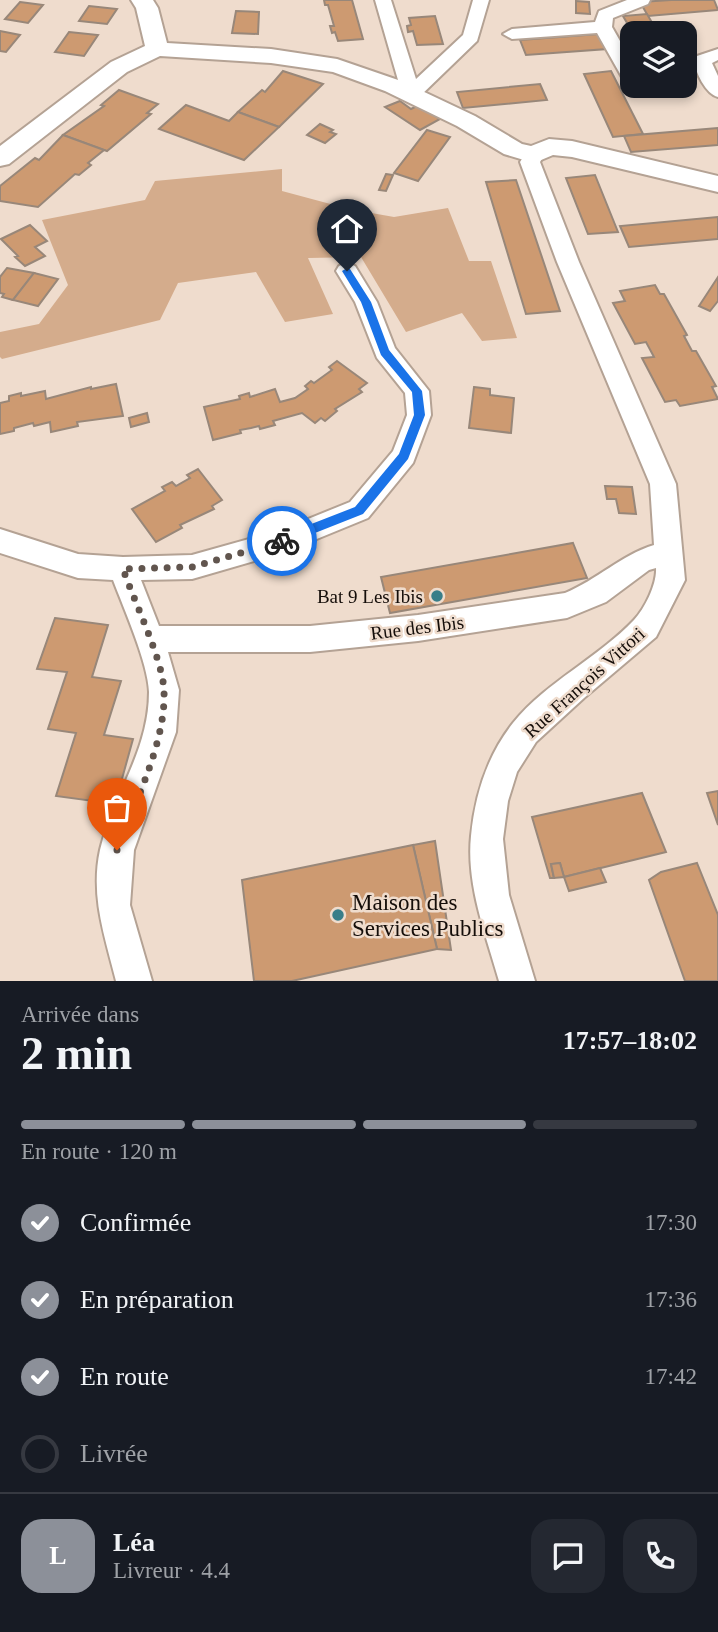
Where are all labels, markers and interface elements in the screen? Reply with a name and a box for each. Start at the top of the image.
map controls [620,21,697,98]
button: layers [620,21,697,98]
pin [317,199,377,271]
icon: home [328,210,366,248]
courier [247,506,317,576]
icon: bike [263,522,301,560]
place label: Bat 9 Les Ibis [317,586,423,607]
marker: Bat 9 Les Ibis [429,588,445,604]
street label: Rue des Ibis [369,611,465,644]
street label: Rue François Vittori [520,623,649,742]
pin [87,778,147,850]
icon: bag [98,789,136,827]
place label: Maison des Services Publics [352,890,503,941]
marker: Maison des Services Publics [330,907,346,923]
text: Arrivée dans [21,1002,139,1027]
text: 17:57–18:02 [563,1026,697,1055]
text: 2 min [21,1028,132,1079]
text: En route · 120 m [21,1139,177,1164]
icon: check [21,1204,59,1242]
text: Confirmée [80,1208,191,1237]
text: 17:30 [645,1210,697,1235]
icon: check [21,1281,59,1319]
text: En préparation [80,1285,234,1314]
text: 17:36 [645,1287,697,1312]
icon: check [21,1358,59,1396]
text: En route [80,1362,169,1391]
text: 17:42 [645,1364,697,1389]
text: Livrée [80,1439,148,1468]
button: chat [531,1519,605,1593]
button: phone [623,1519,697,1593]
text: Léa [113,1528,155,1557]
text: L [49,1541,67,1570]
text: Livreur · 4.4 [113,1558,230,1583]

